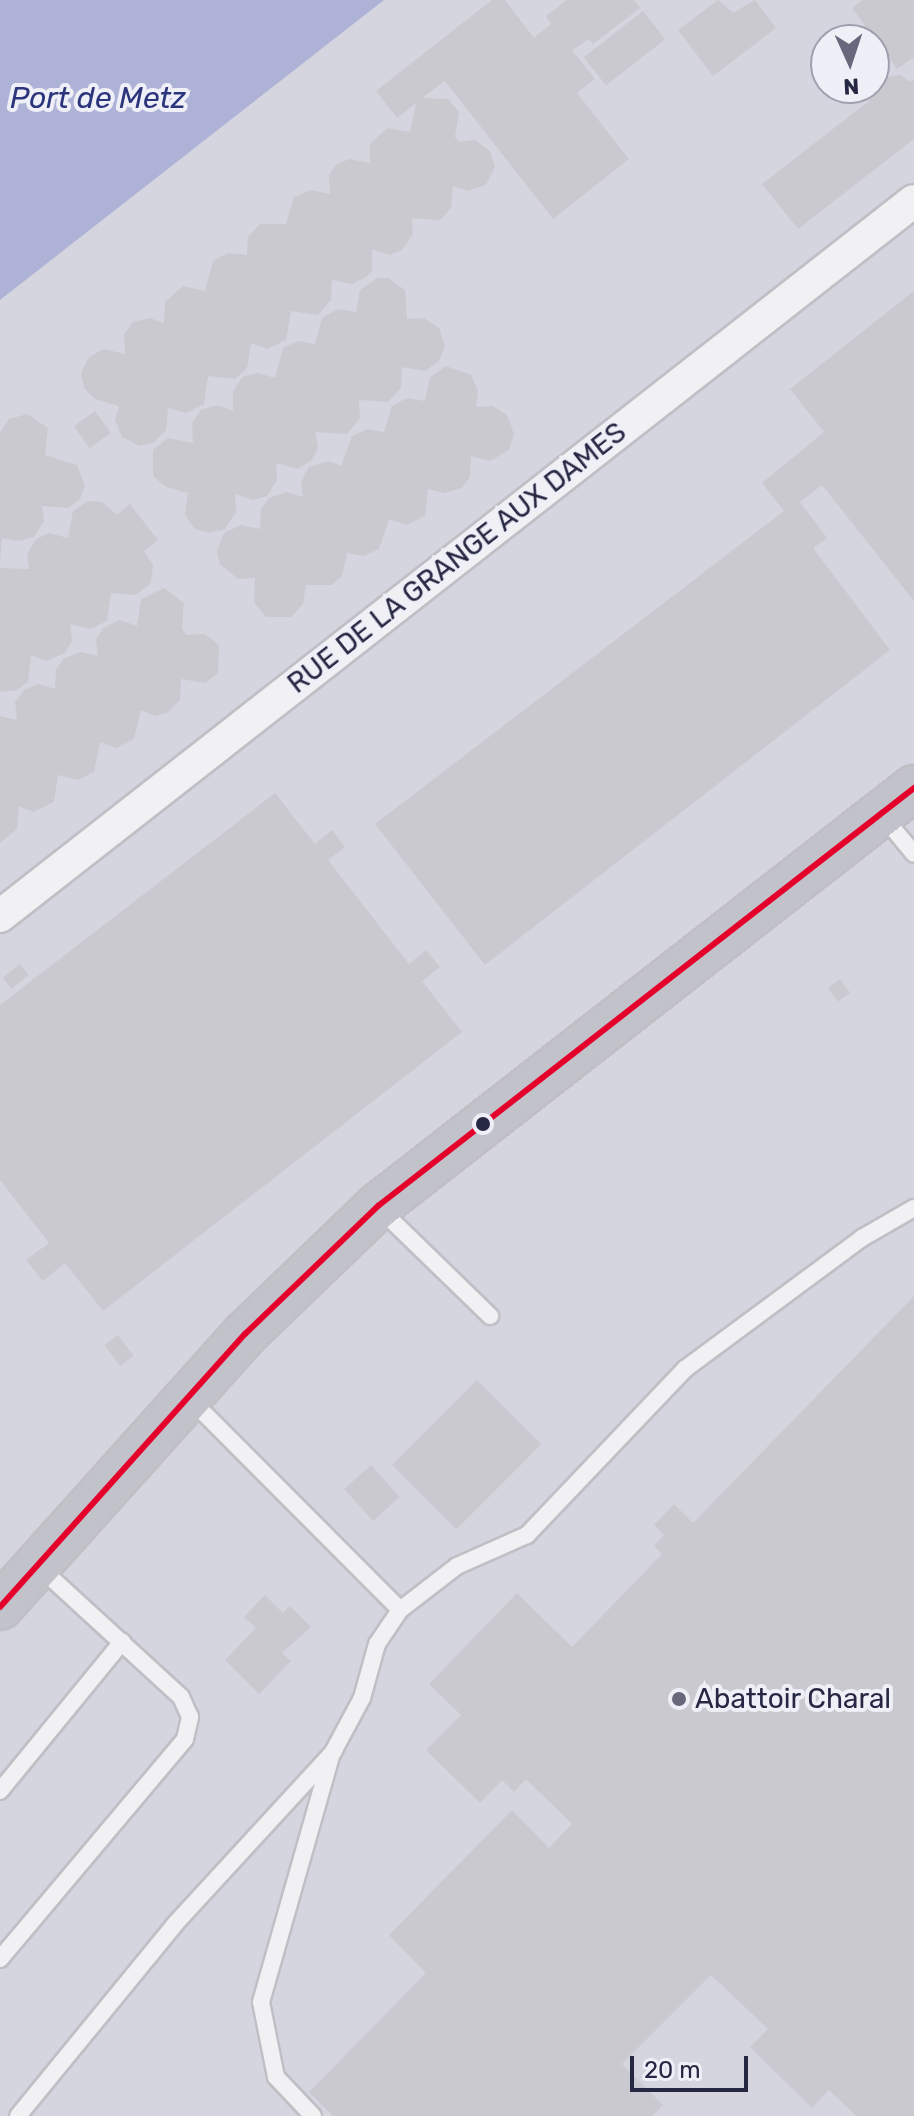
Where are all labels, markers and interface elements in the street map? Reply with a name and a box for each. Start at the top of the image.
north arrow [810,24,890,104]
text: N [843,73,860,100]
water label: Port de Metz [10,80,186,116]
street label: RUE DE LA GRANGE AUX DAMES [281,415,633,701]
unlabelled marker [475,1116,491,1132]
place label: Abattoir Charal [695,1682,892,1716]
marker: Abattoir Charal [670,1690,688,1708]
scale bar [634,2040,752,2090]
text: 20 m [644,2056,701,2084]

